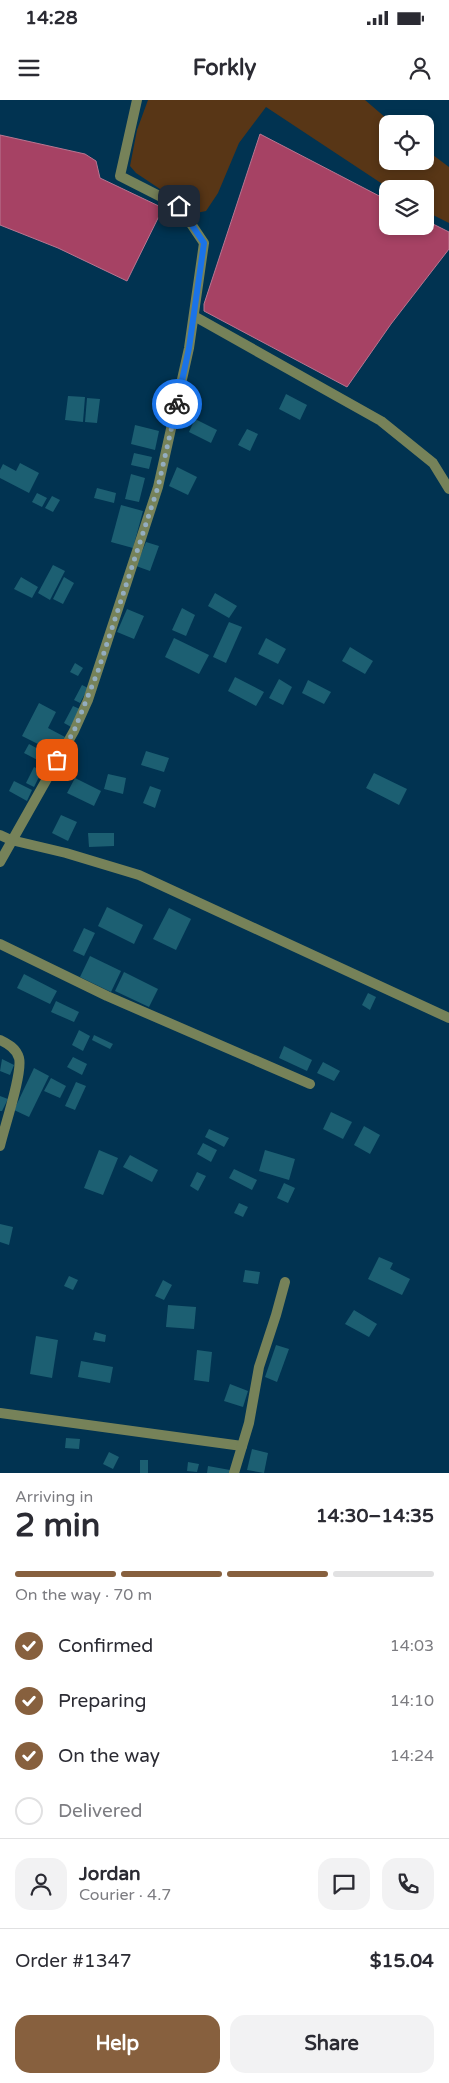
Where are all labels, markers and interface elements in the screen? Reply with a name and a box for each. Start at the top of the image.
text: 14:28 [25,7,78,29]
icon: menu [15,54,43,82]
icon: person [406,54,434,82]
text: Forkly [193,55,256,81]
map controls [379,115,434,235]
button: locate [379,115,434,170]
button: layers [379,180,434,235]
pin [158,185,200,227]
icon: home [165,192,193,220]
courier [152,379,202,429]
icon: bike [163,390,191,418]
pin [36,739,78,781]
icon: bag [43,746,71,774]
text: Arriving in [15,1487,93,1507]
text: 14:30–14:35 [316,1505,434,1527]
text: 2 min [15,1507,100,1545]
text: On the way · 70 m [15,1585,152,1605]
icon: check [15,1632,43,1660]
text: Confirmed [58,1635,153,1657]
text: 14:03 [390,1636,434,1656]
icon: check [15,1687,43,1715]
text: Preparing [58,1690,147,1712]
text: 14:10 [390,1691,434,1711]
icon: check [15,1742,43,1770]
text: On the way [58,1745,160,1767]
text: 14:24 [390,1746,434,1766]
text: Delivered [58,1800,143,1822]
button: person [15,1858,67,1910]
button: chat [318,1858,370,1910]
button: phone [382,1858,434,1910]
text: Jordan [79,1863,141,1885]
text: Courier · 4.7 [79,1885,171,1905]
text: Order #1347 [15,1950,132,1972]
text: $15.04 [370,1950,434,1972]
button: Help [15,2015,220,2073]
button: Share [230,2015,434,2073]

